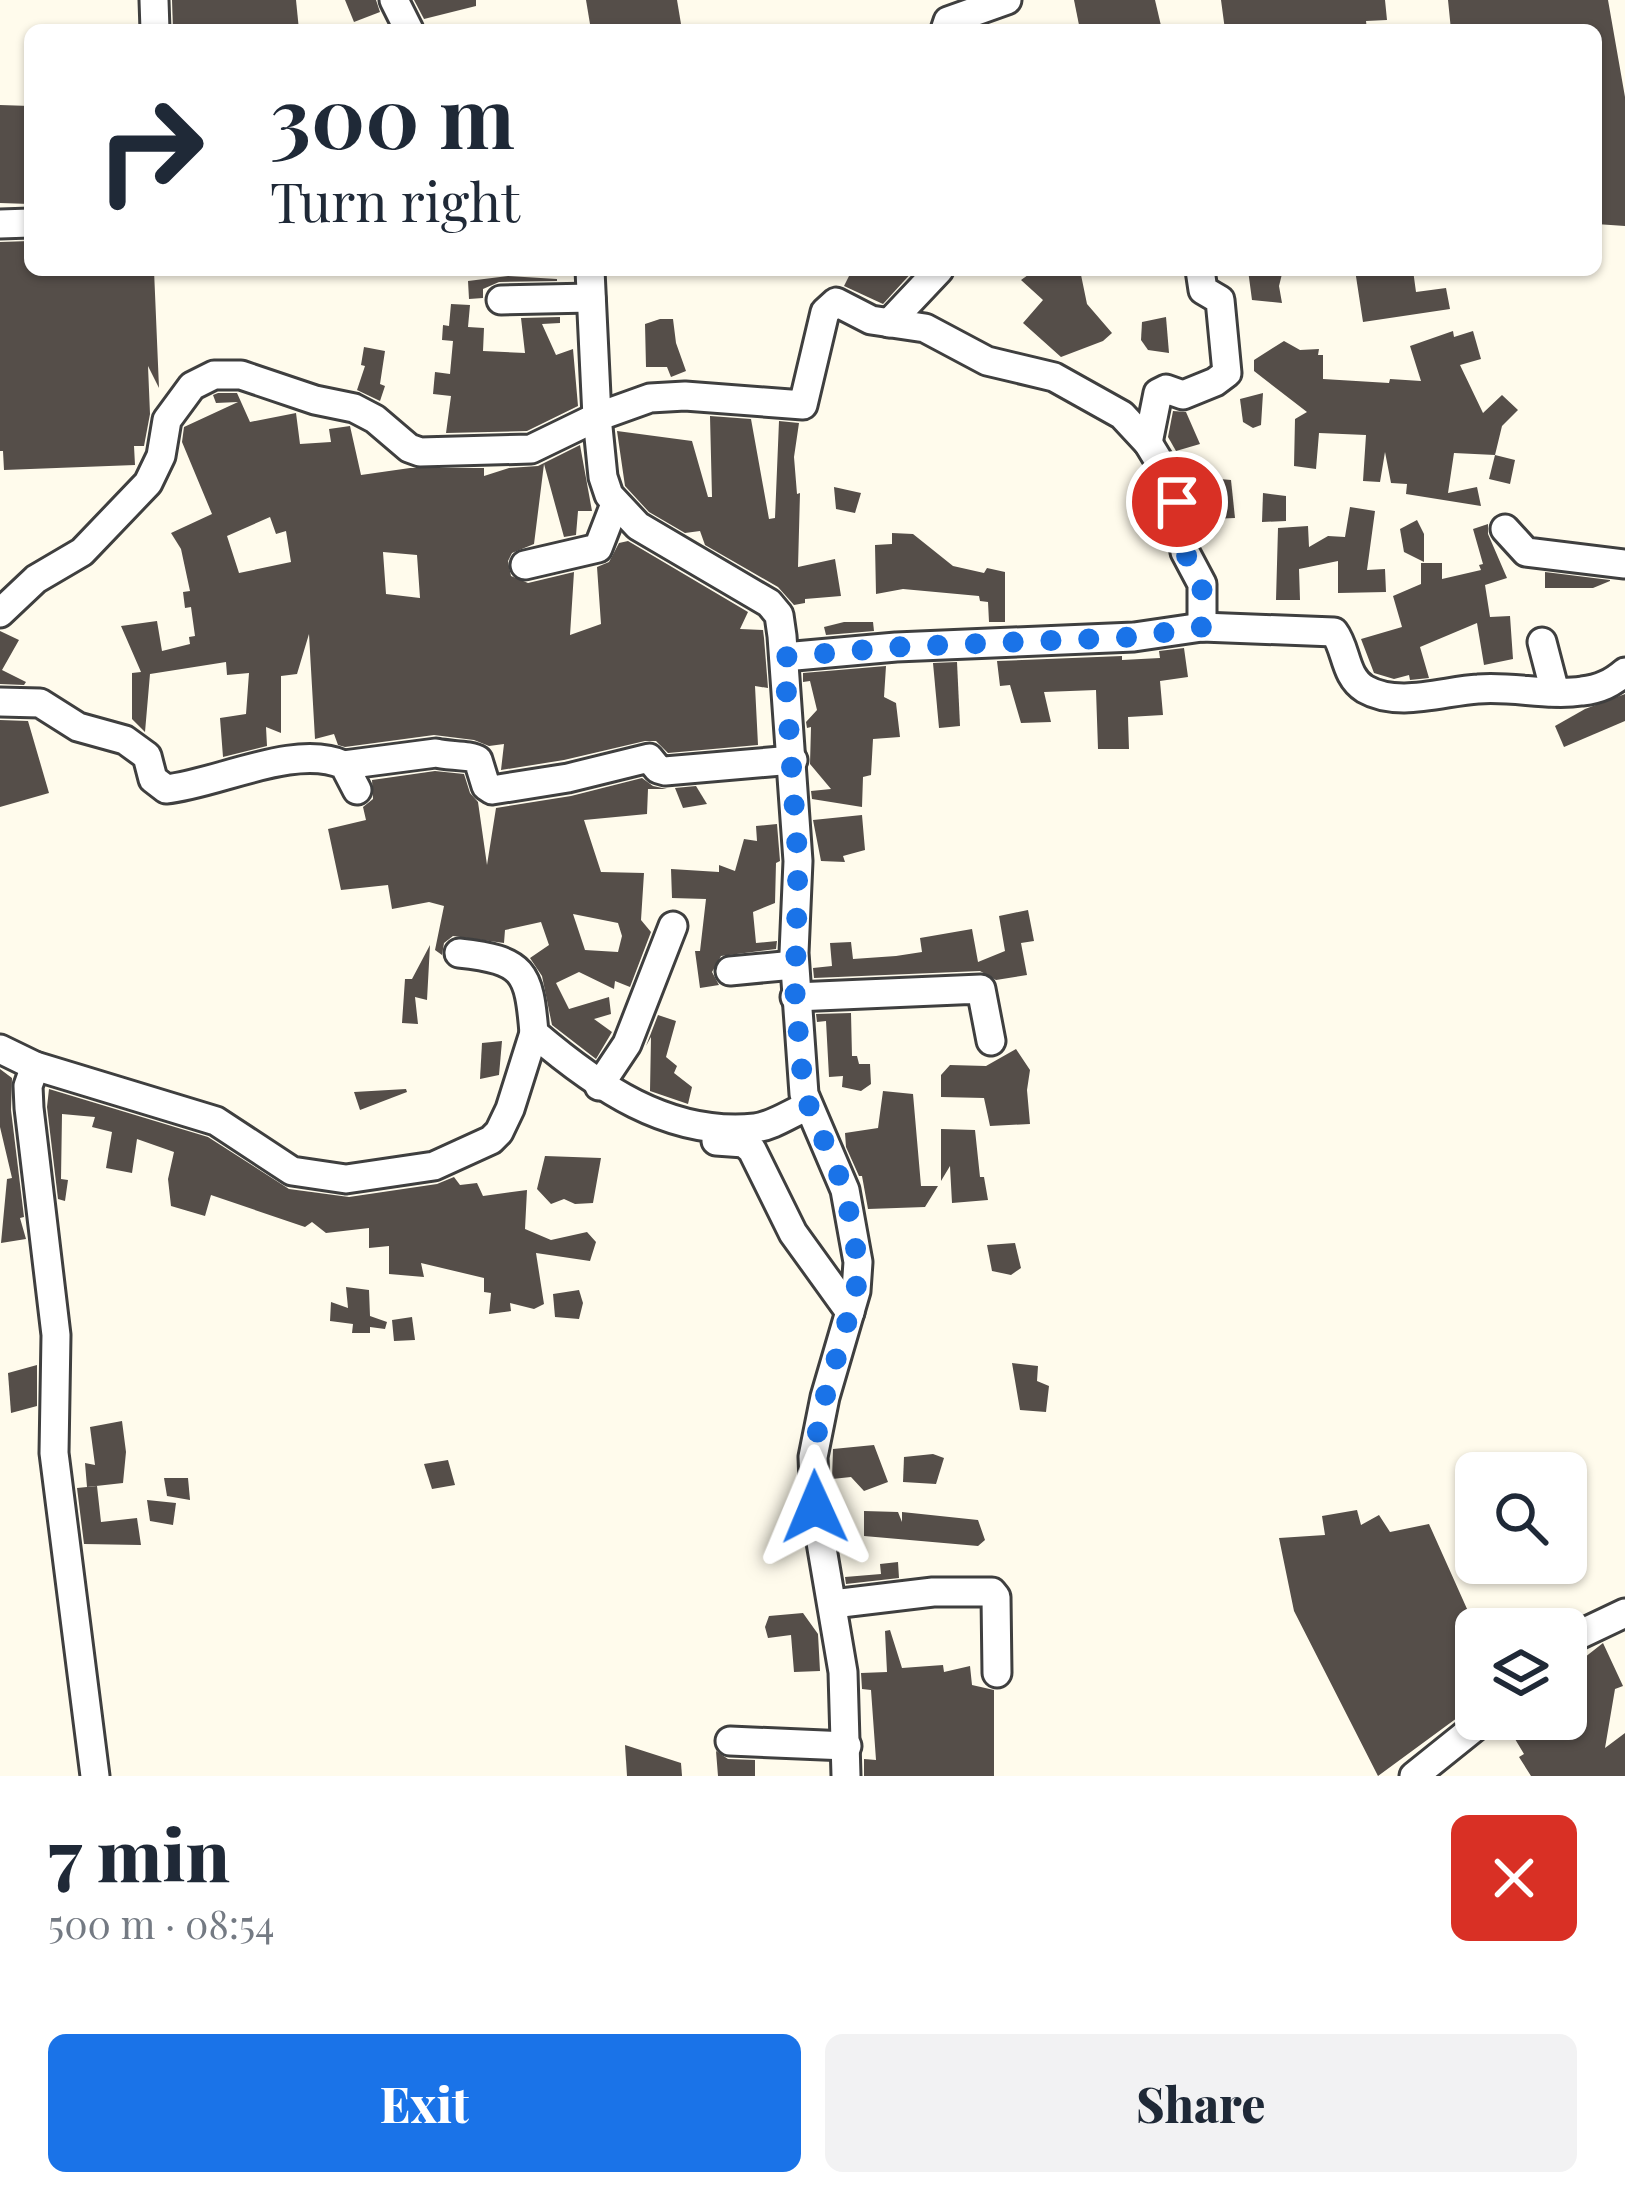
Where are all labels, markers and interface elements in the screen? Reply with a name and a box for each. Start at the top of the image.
text: 300 m [270,58,515,170]
icon: right [72,72,228,228]
text: Turn right [270,165,520,237]
pin [1126,451,1228,553]
icon: arrive [1144,469,1210,535]
position arrow [752,1444,878,1570]
map controls [1455,1452,1587,1740]
button: search [1455,1452,1587,1584]
button: layers [1455,1608,1587,1740]
text: 7 min [48,1804,230,1900]
button: close [1451,1815,1577,1941]
text: 500 m · 08:54 [48,1897,275,1949]
button: Exit [48,2034,801,2172]
button: Share [825,2034,1577,2172]

